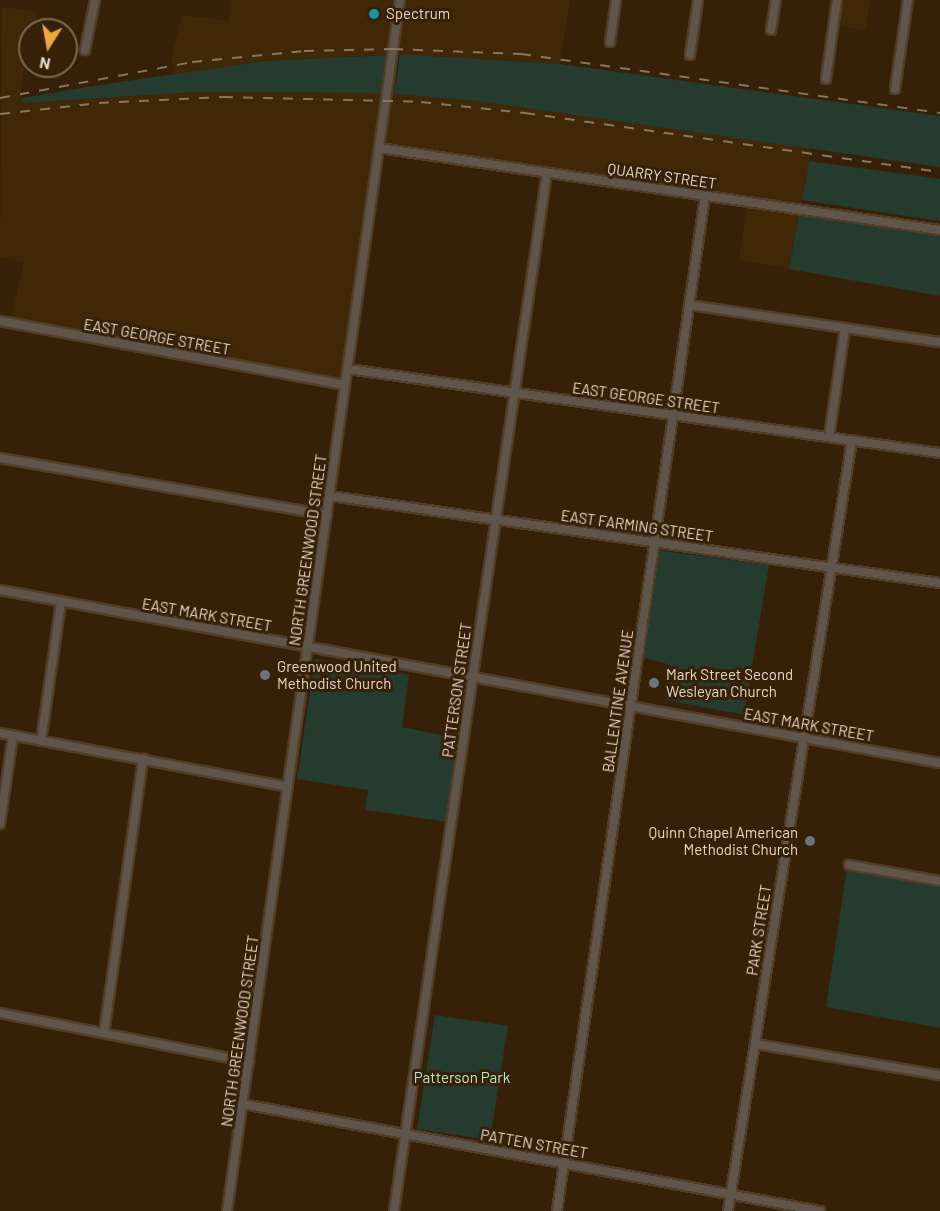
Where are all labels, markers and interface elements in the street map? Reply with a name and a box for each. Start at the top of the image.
place label: Spectrum [386,5,450,23]
marker: Spectrum [367,7,381,21]
north arrow [18,18,78,78]
text: N [38,54,52,75]
street label: QUARRY STREET [606,159,718,193]
street label: EAST GEORGE STREET [82,315,232,359]
street label: EAST GEORGE STREET [571,379,721,417]
street label: NORTH GREENWOOD STREET [286,453,330,647]
street label: EAST FARMING STREET [560,506,714,546]
street label: EAST MARK STREET [141,595,273,635]
street label: PATTERSON STREET [439,621,475,759]
street label: BALLENTINE AVENUE [599,629,637,773]
place label: Greenwood United Methodist Church [277,657,397,692]
place label: Mark Street Second Wesleyan Church [666,665,793,700]
marker: Greenwood United Methodist Church [258,668,272,682]
marker: Mark Street Second Wesleyan Church [647,676,661,690]
street label: EAST MARK STREET [743,705,875,745]
place label: Quinn Chapel American Methodist Church [649,823,798,858]
marker: Quinn Chapel American Methodist Church [803,834,817,848]
street label: PARK STREET [743,883,775,977]
street label: NORTH GREENWOOD STREET [218,934,262,1128]
park label: Patterson Park [414,1069,510,1087]
street label: PATTEN STREET [479,1126,589,1162]

